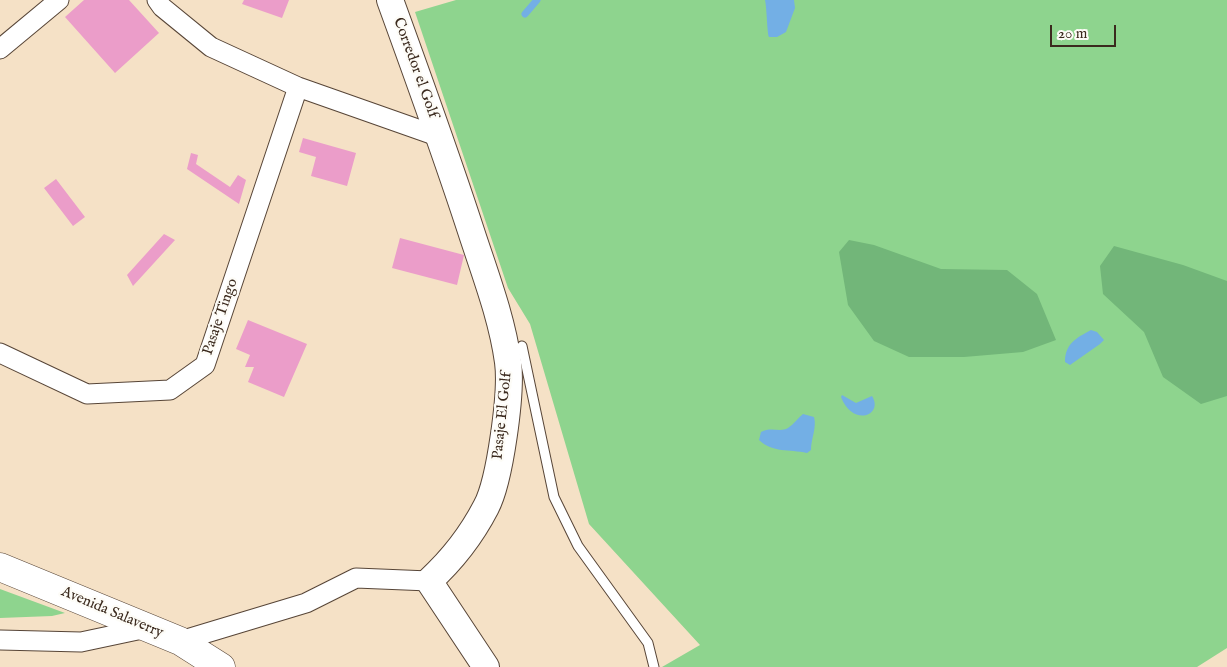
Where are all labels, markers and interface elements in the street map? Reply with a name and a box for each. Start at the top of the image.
street label: Corredor el Golf [389,15,441,121]
scale bar [1052,15,1118,47]
text: 20 m [1058,24,1087,43]
street label: Pasaje Tingo [200,276,242,358]
street label: Pasaje El Golf [489,371,517,461]
street label: Avenida Salaverry [58,583,166,643]

